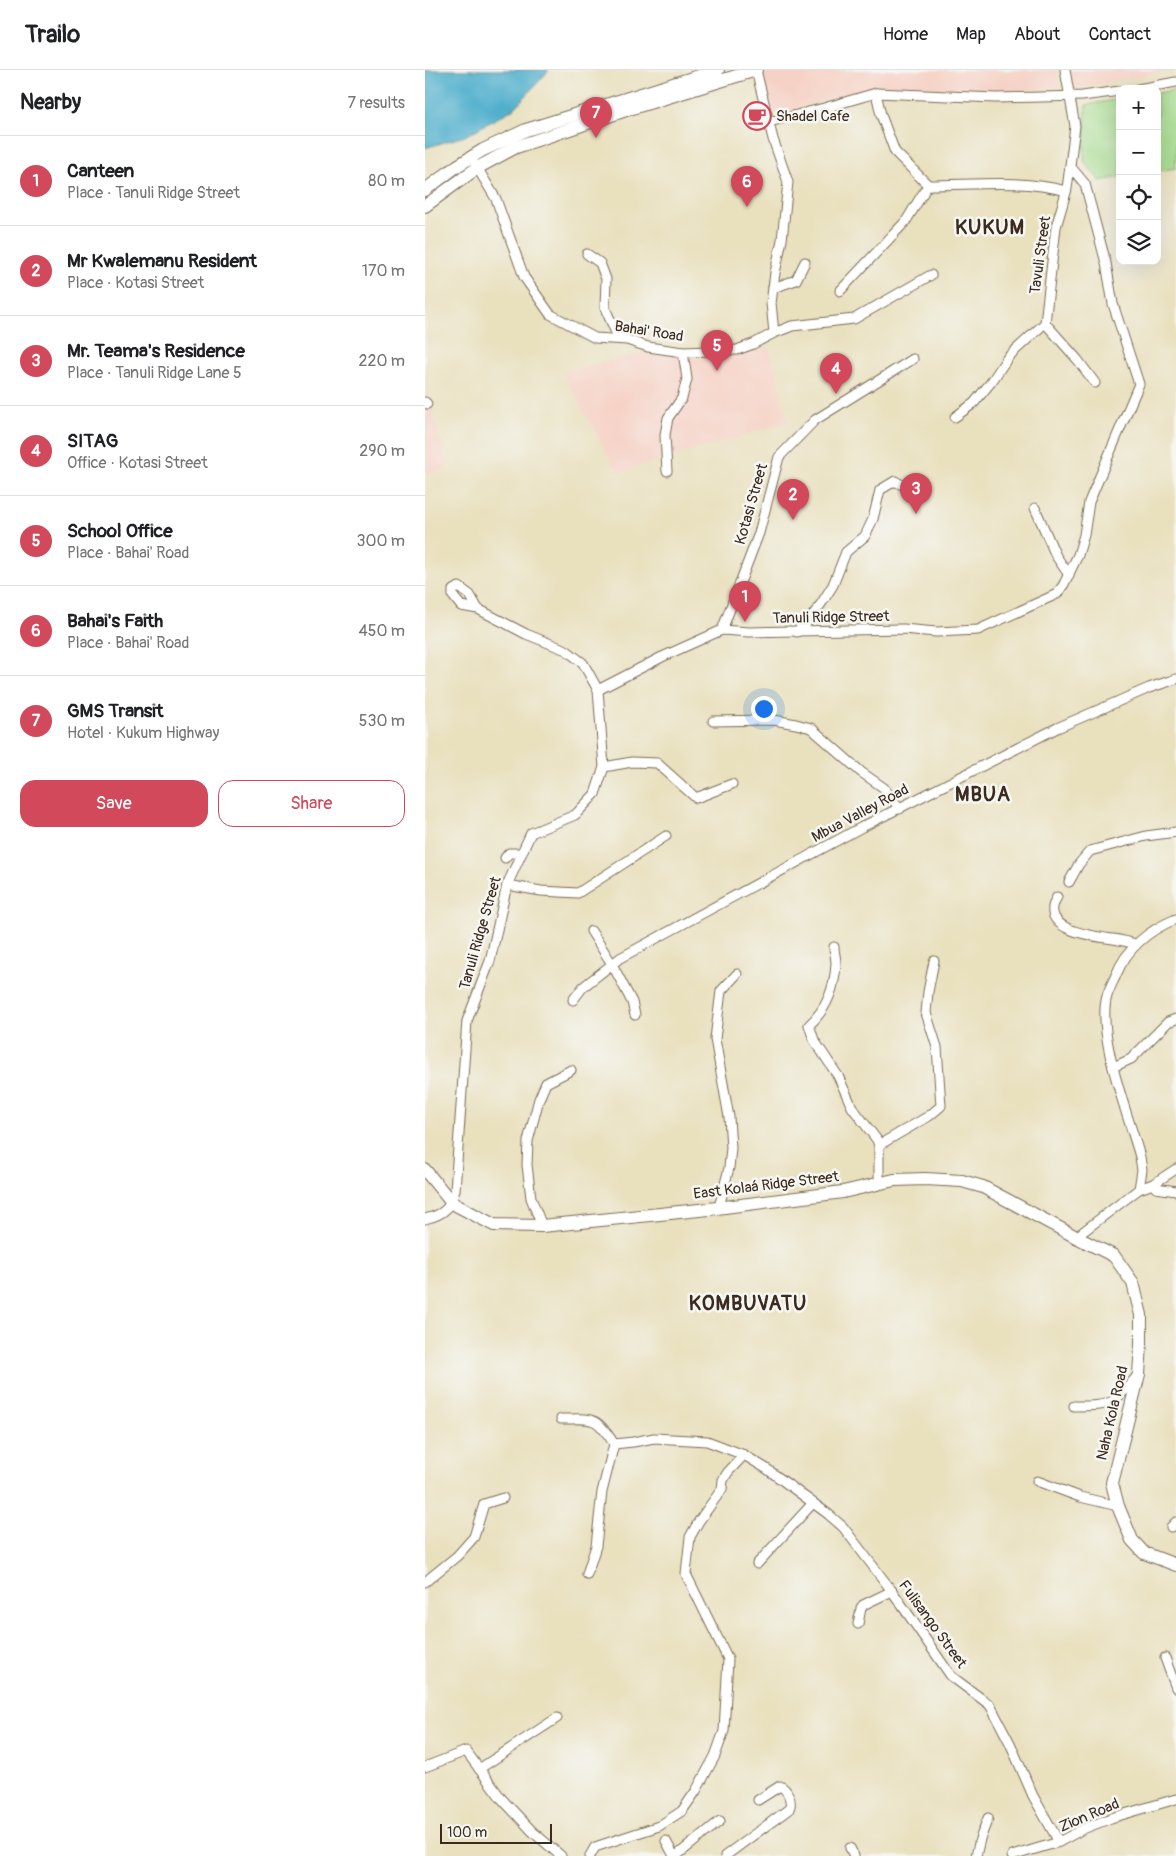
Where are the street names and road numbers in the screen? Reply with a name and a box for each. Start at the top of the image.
street label: Tavuli Street [1026,214,1056,295]
street label: Bahai' Road [613,317,685,346]
street label: Kotasi Street [731,461,772,547]
street label: Tanuli Ridge Street [772,607,891,628]
street label: Mbua Valley Road [808,780,912,847]
street label: Tanuli Ridge Street [455,873,506,992]
street label: East Kolaá Ridge Street [692,1167,841,1204]
street label: Naha Kola Road [1092,1364,1133,1462]
street label: Fulisango Street [894,1577,971,1673]
street label: Zion Road [1056,1794,1122,1837]

